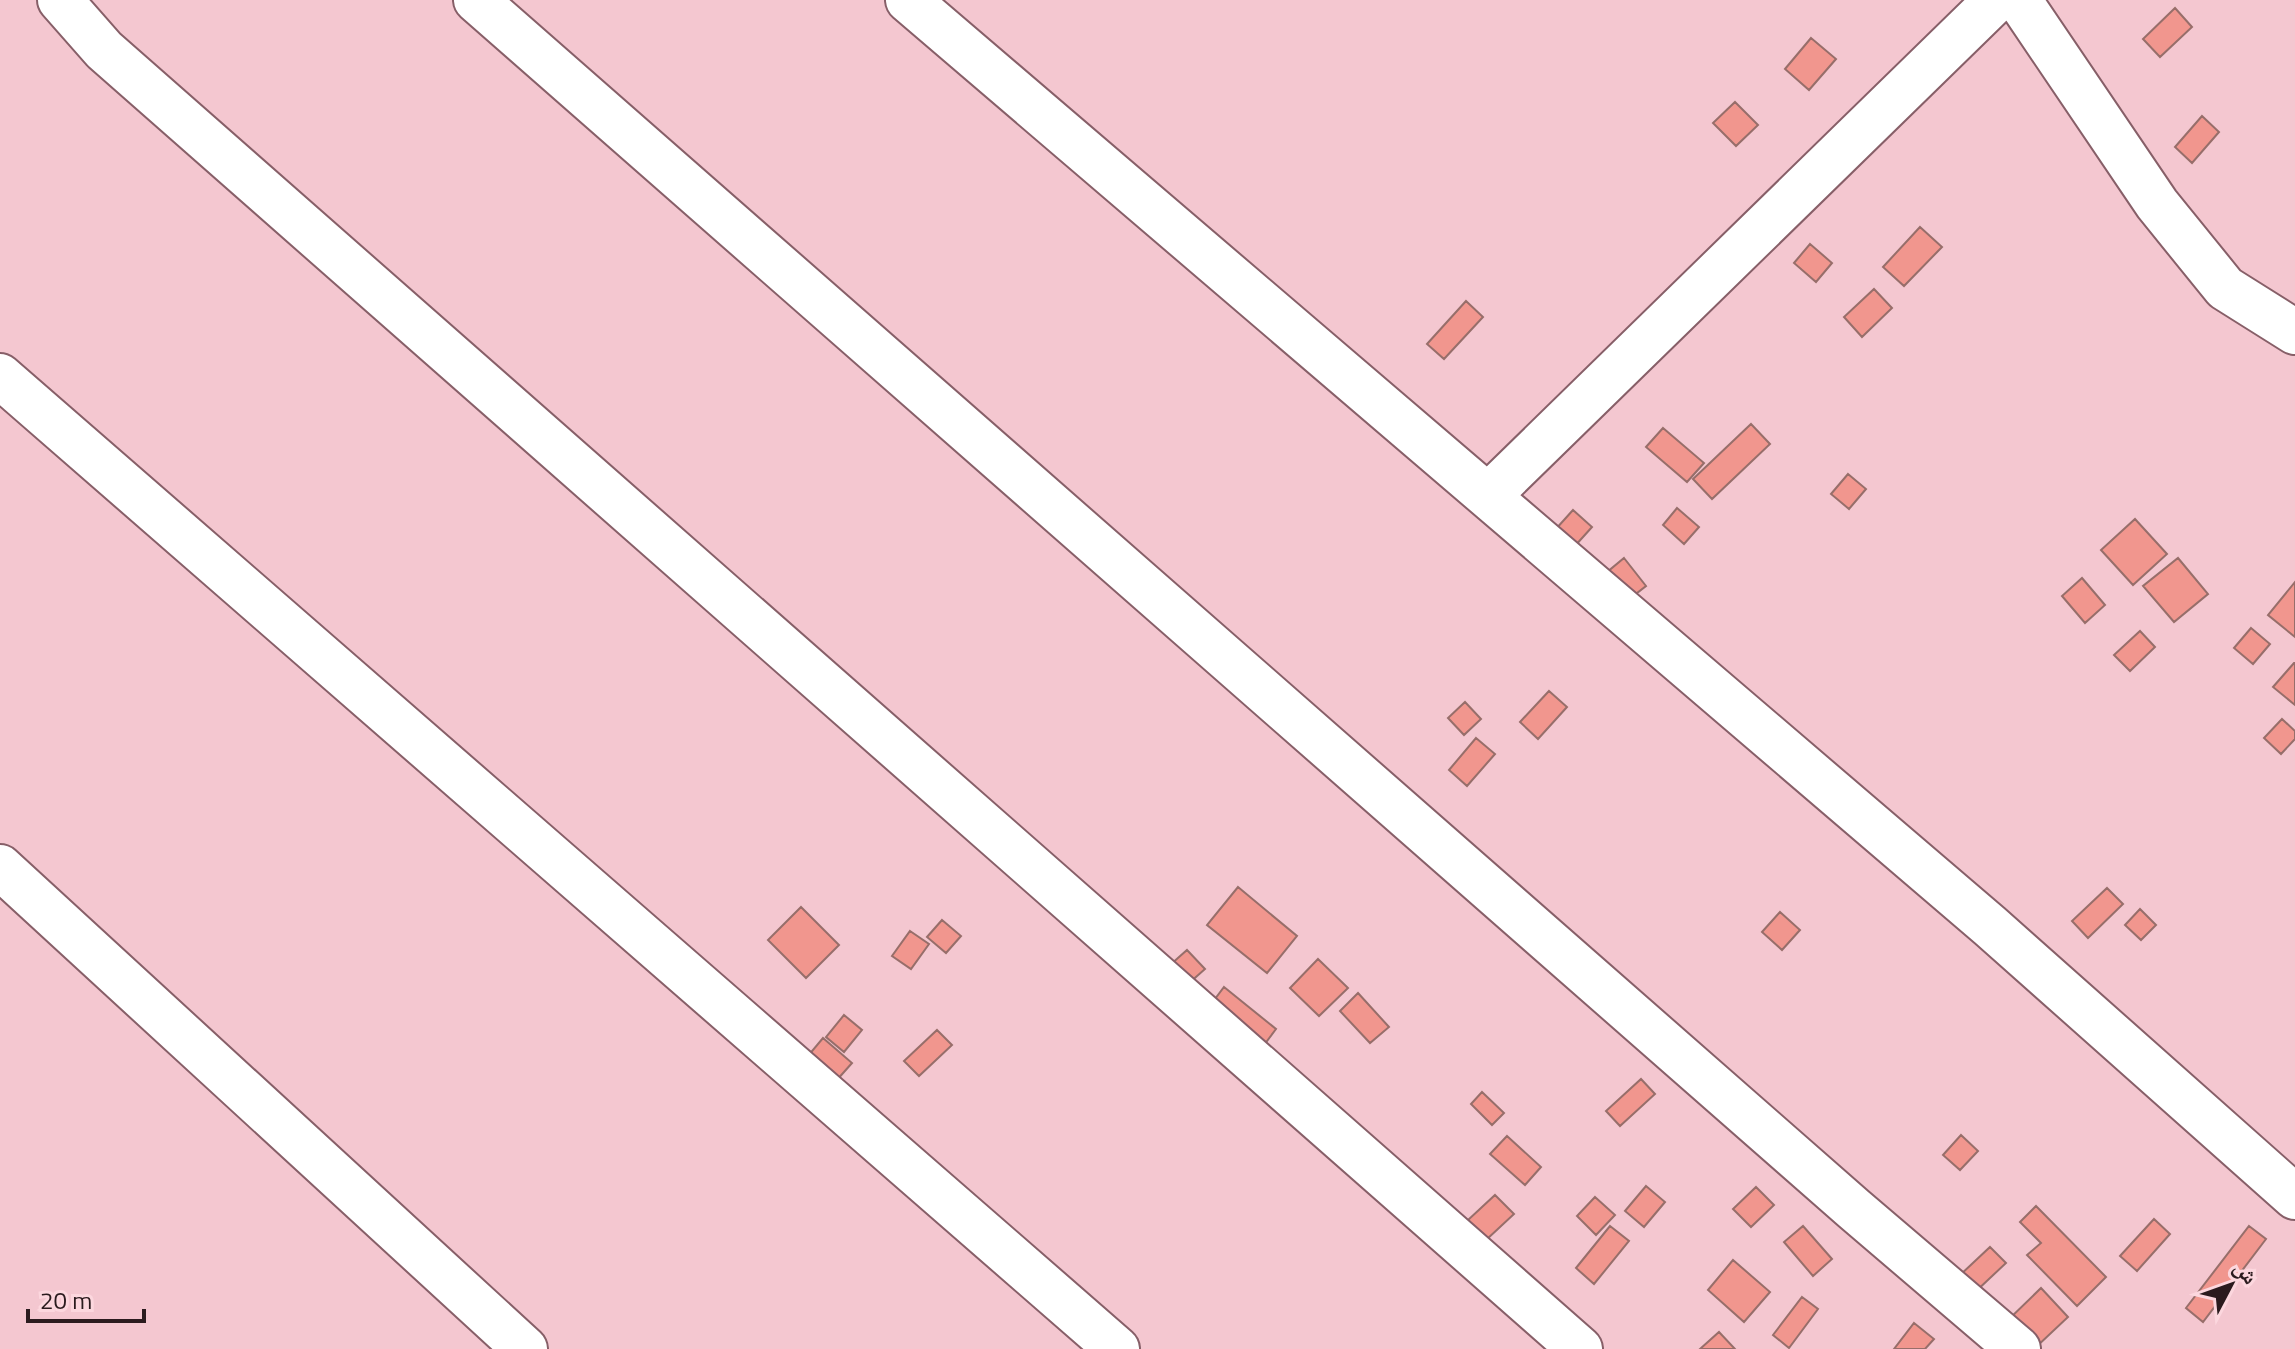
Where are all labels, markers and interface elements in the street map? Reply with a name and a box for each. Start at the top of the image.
north arrow [2191,1245,2271,1325]
text: ش [2226,1252,2267,1292]
scale bar [28,1273,144,1323]
text: 20 m [40,1282,92,1318]

